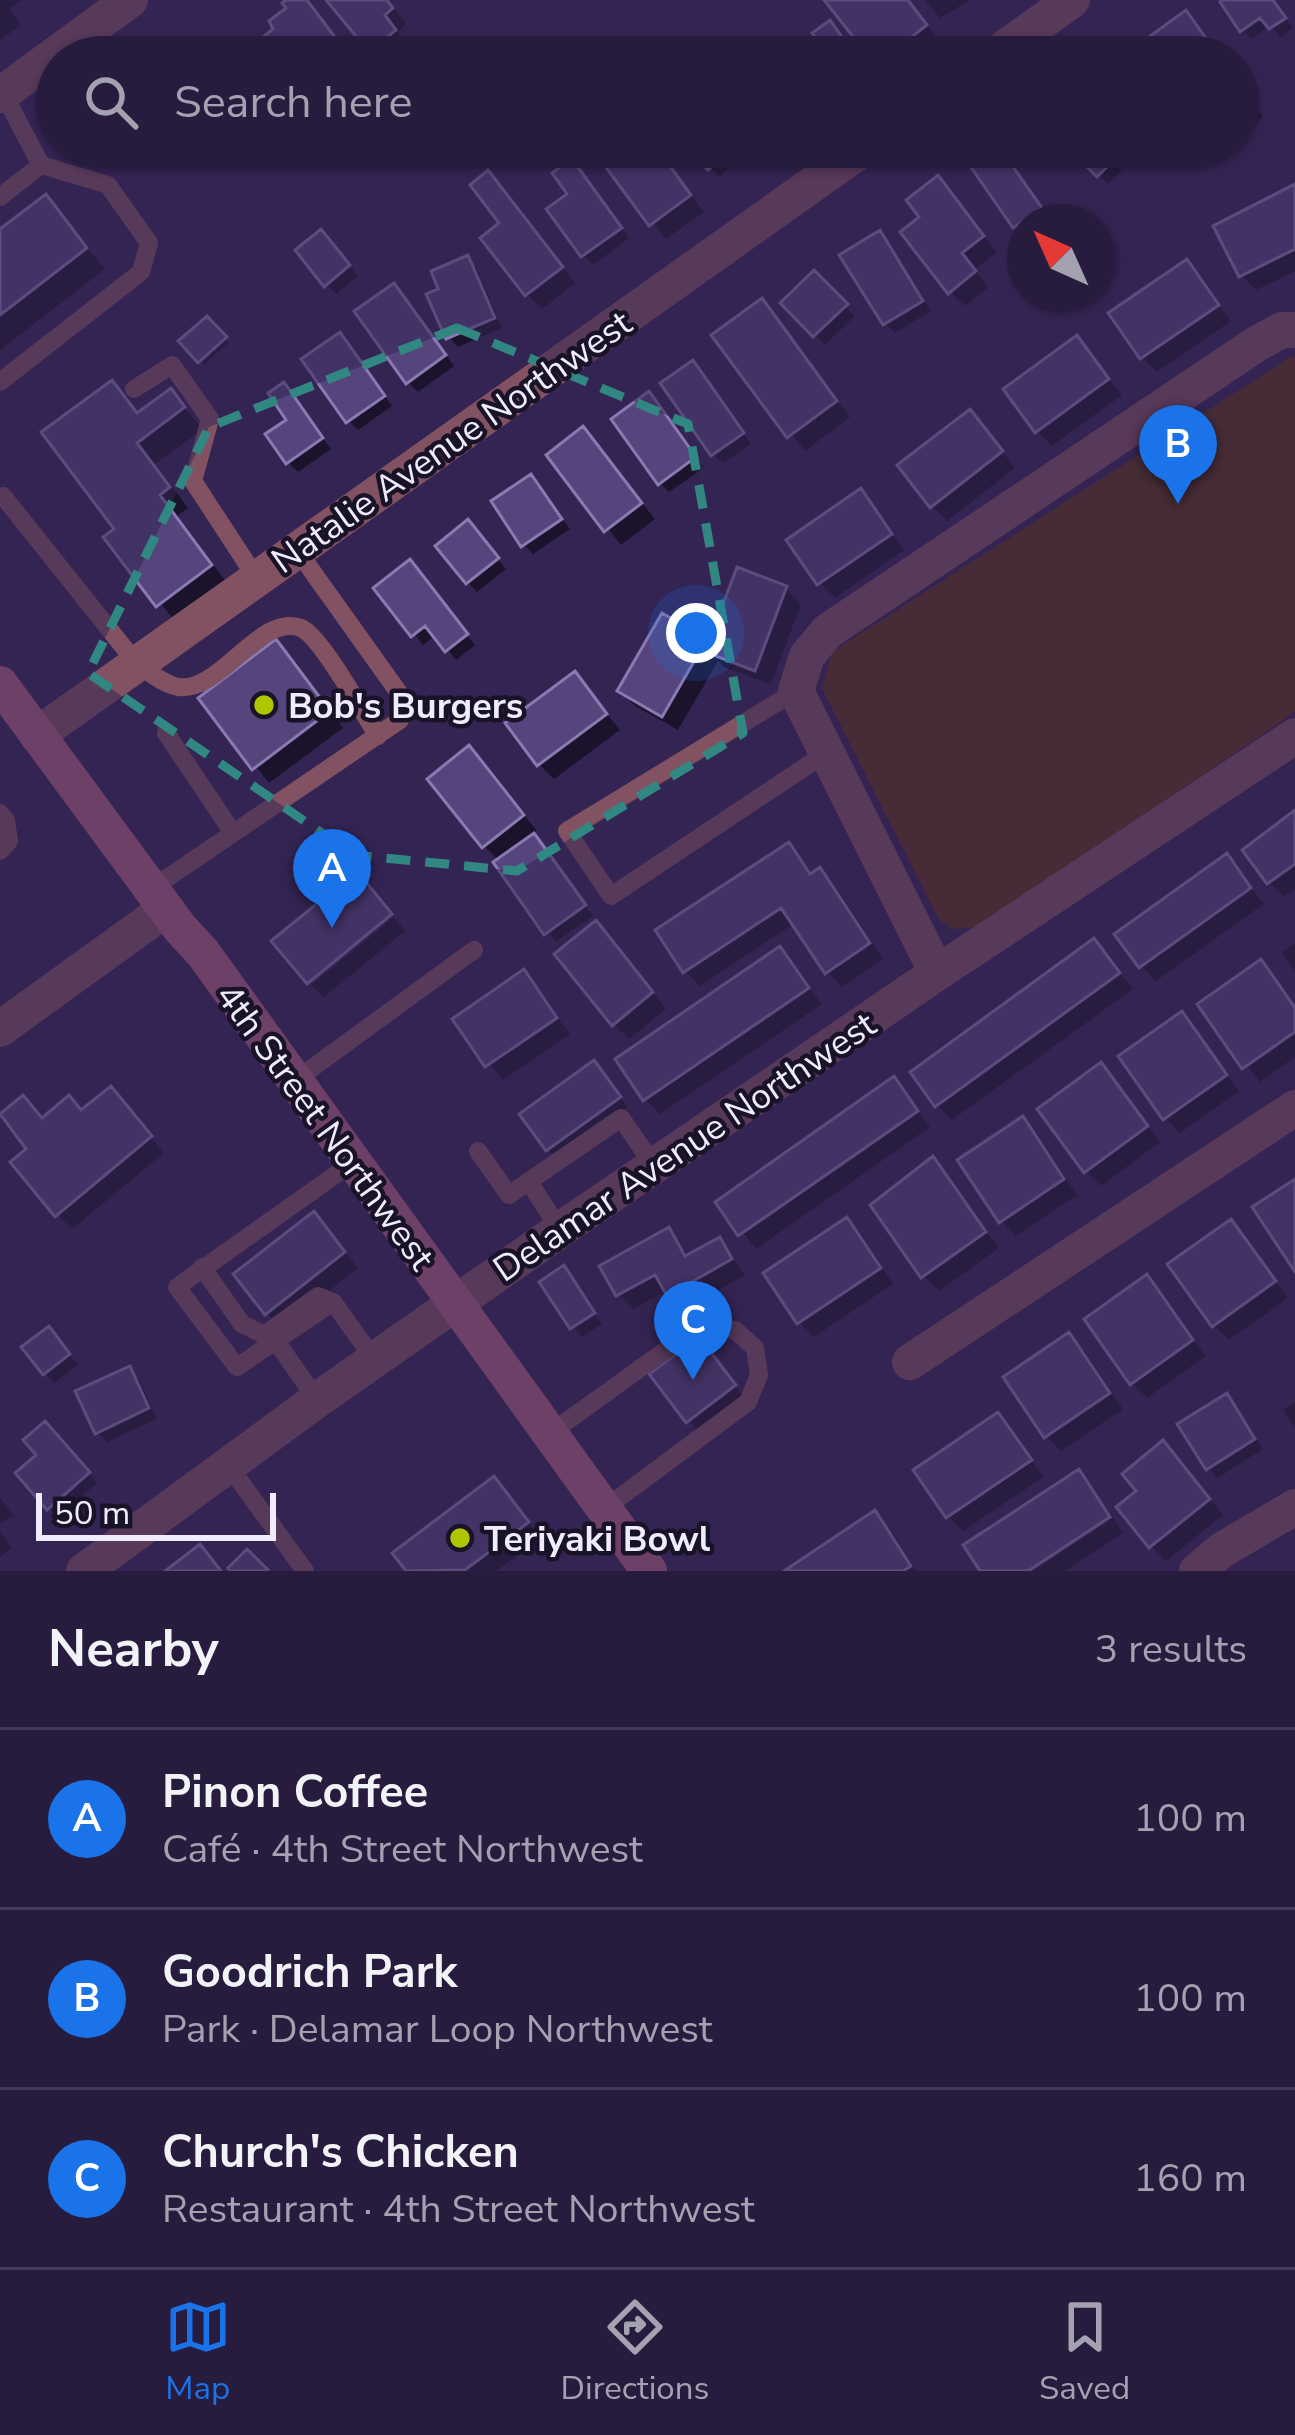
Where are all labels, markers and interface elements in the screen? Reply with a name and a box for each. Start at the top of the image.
search box [36,36,1259,168]
icon: search [78,69,144,135]
text: Search here [174,72,413,133]
north arrow [1007,204,1115,312]
street label: Natalie Avenue Northwest [262,299,642,585]
pin: B [1139,405,1217,504]
your location [666,603,726,663]
place label: Bob's Burgers [288,682,523,731]
marker: Bob's Burgers [251,692,277,718]
pin: A [293,829,371,928]
street label: 4th Street Northwest [204,973,446,1281]
street label: Delamar Avenue Northwest [484,1000,886,1294]
pin: C [654,1281,732,1380]
scale bar [36,1487,276,1540]
text: 50 m [54,1491,130,1536]
place label: Teriyaki Bowl [484,1515,711,1564]
marker: Teriyaki Bowl [447,1525,473,1551]
text: Nearby [48,1614,219,1684]
text: 3 results [1095,1623,1247,1676]
text: Pinon Coffee [162,1762,428,1823]
text: A [72,1792,102,1845]
text: 100 m [1133,1792,1247,1845]
text: Café · 4th Street Northwest [162,1823,643,1876]
text: Goodrich Park [162,1942,457,2003]
text: B [74,1972,100,2025]
text: 100 m [1133,1972,1247,2025]
text: Park · Delamar Loop Northwest [162,2003,713,2056]
text: Church's Chicken [162,2122,519,2183]
text: C [74,2152,100,2205]
text: 160 m [1133,2152,1247,2205]
text: Restaurant · 4th Street Northwest [162,2183,755,2236]
tab: Map [165,2294,231,2411]
tab: Directions [561,2294,709,2411]
tab: Saved [1039,2294,1130,2411]

